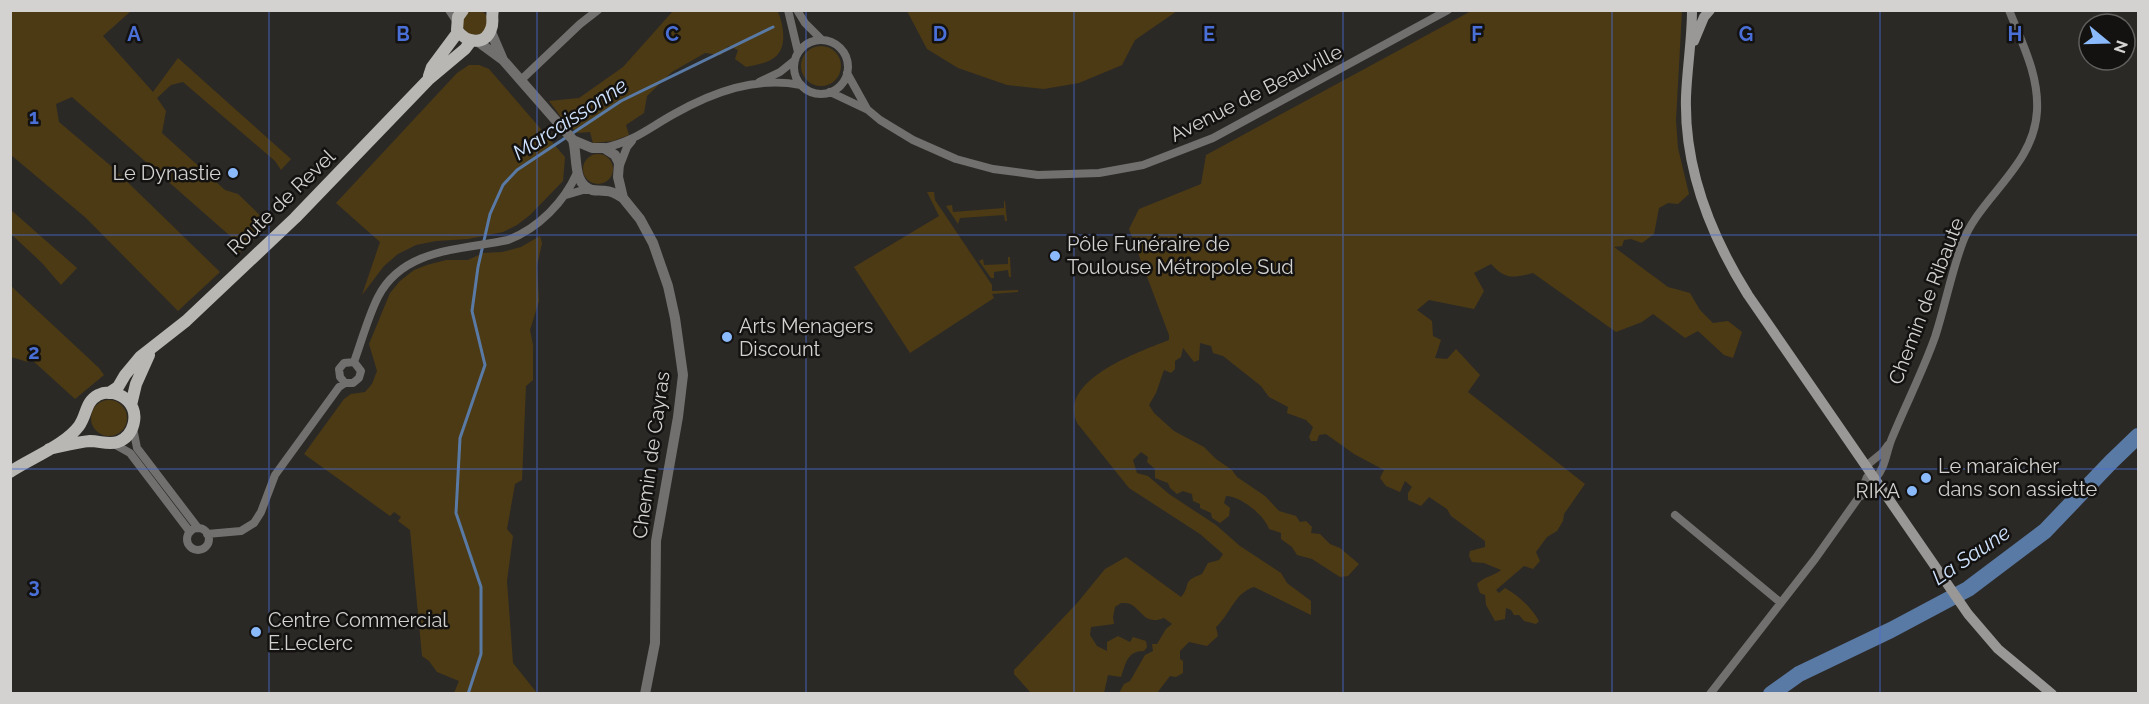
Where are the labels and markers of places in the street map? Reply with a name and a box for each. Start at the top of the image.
place label: Le Dynastie [113,161,221,185]
marker: Le Dynastie [226,166,240,180]
place label: Pôle Funéraire de Toulouse Métropole Sud [1067,232,1294,279]
marker: Pôle Funéraire de Toulouse Métropole Sud [1048,249,1062,263]
place label: Arts Menagers Discount [739,314,873,361]
marker: Arts Menagers Discount [720,330,734,344]
place label: Le maraîcher dans son assiette [1938,454,2098,501]
marker: Le maraîcher dans son assiette [1919,471,1933,485]
place label: RIKA [1856,479,1900,503]
marker: RIKA [1905,484,1919,498]
place label: Centre Commercial E.Leclerc [268,608,448,655]
marker: Centre Commercial E.Leclerc [249,625,263,639]

